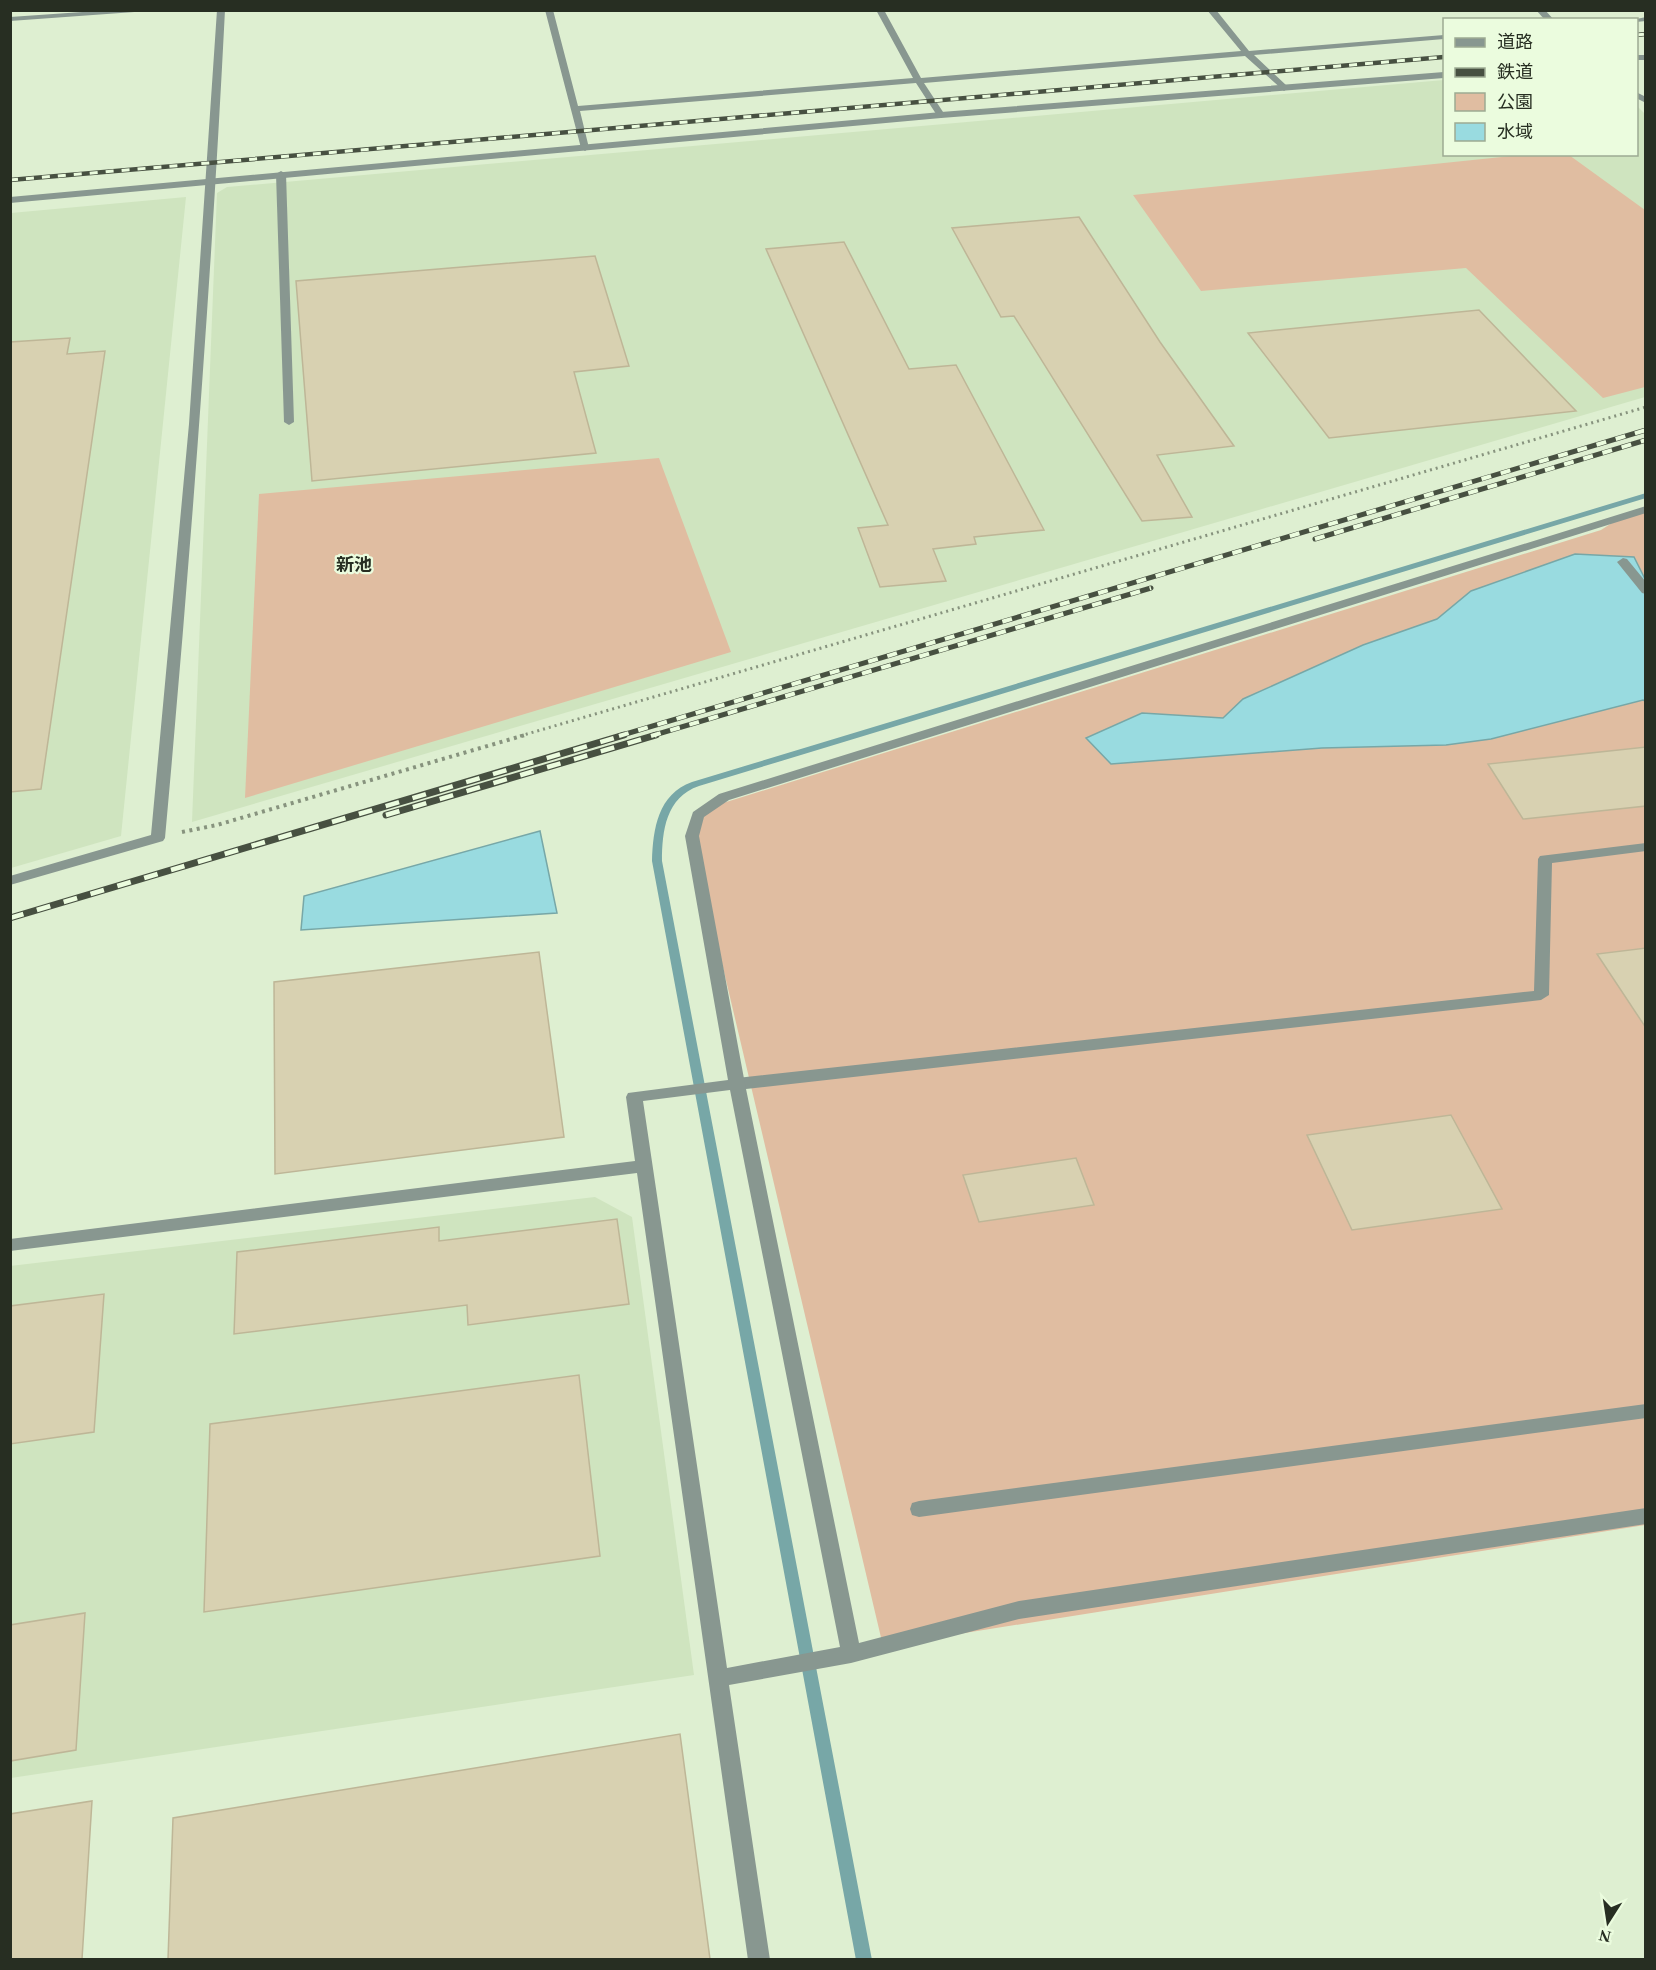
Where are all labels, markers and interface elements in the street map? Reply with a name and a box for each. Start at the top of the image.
legend [1443,18,1638,156]
text: 道路 [1497,32,1533,52]
text: 鉄道 [1497,62,1533,82]
text: 公園 [1497,92,1533,112]
text: 水域 [1497,122,1533,142]
district label: 新池 [336,555,372,575]
north arrow [1578,1892,1638,1952]
text: N [1597,1927,1612,1946]

